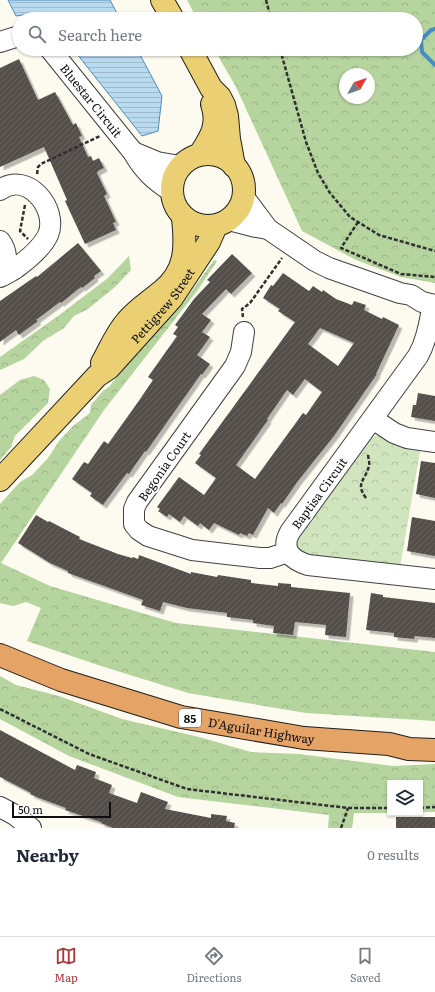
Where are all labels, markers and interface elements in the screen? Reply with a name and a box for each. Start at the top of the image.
search box [12,12,423,56]
icon: search [26,23,48,45]
text: Search here [58,23,142,46]
street label: Bluestar Circuit [56,60,127,141]
north arrow [339,68,375,104]
street label: Pettigrew Street [126,264,199,347]
street label: Begonia Court [133,427,195,505]
street label: Baptisa Circuit [287,453,351,533]
road number: 85 [179,709,201,727]
street label: D'Aguilar Highway [207,713,315,748]
map controls [387,780,423,816]
button: layers [387,780,423,816]
scale bar [12,800,111,819]
text: 50 m [18,801,43,817]
text: Nearby [16,842,79,867]
text: 0 results [367,845,419,864]
tab: Map [54,945,78,985]
tab: Directions [186,945,241,985]
tab: Saved [350,945,381,985]

